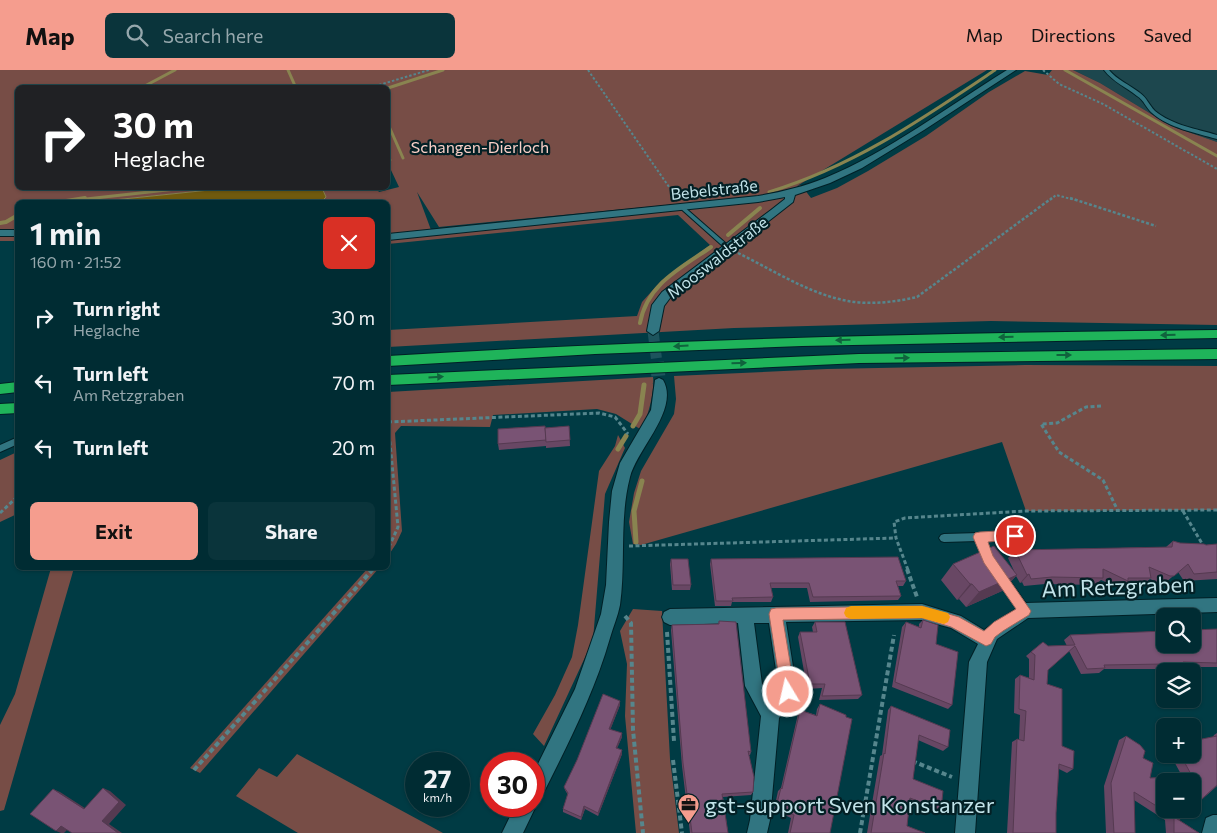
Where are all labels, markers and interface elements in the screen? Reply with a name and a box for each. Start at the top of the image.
search box [105,13,455,58]
text: Map [25,21,75,50]
icon: search [123,21,151,49]
text: Search here [163,24,263,47]
text: Map [966,24,1003,46]
text: Directions [1031,24,1115,46]
text: Saved [1143,24,1192,46]
text: 30 m [113,102,194,145]
icon: right [30,105,95,170]
park label: Schangen-Dierloch [411,137,549,156]
text: Heglache [113,145,205,172]
street label: Bebelstraße [670,175,758,203]
street label: Mooswaldstraße [663,212,771,302]
text: 1 min [30,214,101,251]
button: close [323,217,375,269]
text: 160 m · 21:52 [30,252,121,271]
text: Turn right [73,297,160,320]
icon: right [30,304,58,332]
text: 30 m [332,306,375,329]
text: Heglache [73,320,140,339]
one-way arrow [1160,331,1176,339]
one-way arrow [998,333,1014,341]
one-way arrow [835,336,851,344]
one-way arrow [673,342,689,350]
one-way arrow [1056,351,1072,359]
one-way arrow [894,353,910,361]
one-way arrow [732,358,748,366]
text: Turn left [73,362,148,385]
icon: left [30,369,58,397]
text: 70 m [332,371,375,394]
one-way arrow [428,373,444,381]
text: Am Retzgraben [73,385,184,404]
icon: left [30,434,58,462]
text: Turn left [73,436,148,459]
text: 20 m [332,436,375,459]
button: Exit [30,502,198,560]
button: Share [208,502,375,560]
pin [994,515,1036,557]
icon: arrive [1001,522,1029,550]
street label: Am Retzgraben [1041,570,1195,602]
map controls [1156,608,1201,818]
button: search [1156,608,1201,653]
button: layers [1156,663,1201,708]
position arrow [761,665,813,717]
button: + [1156,718,1201,763]
speed limit sign: 30 [480,752,545,817]
text: 27 [424,763,451,793]
button: − [1156,773,1201,818]
text: km/h [423,790,452,804]
place label: gst-support Sven Konstanzer [705,791,995,818]
office icon: gst-support Sven Konstanzer [677,792,701,823]

